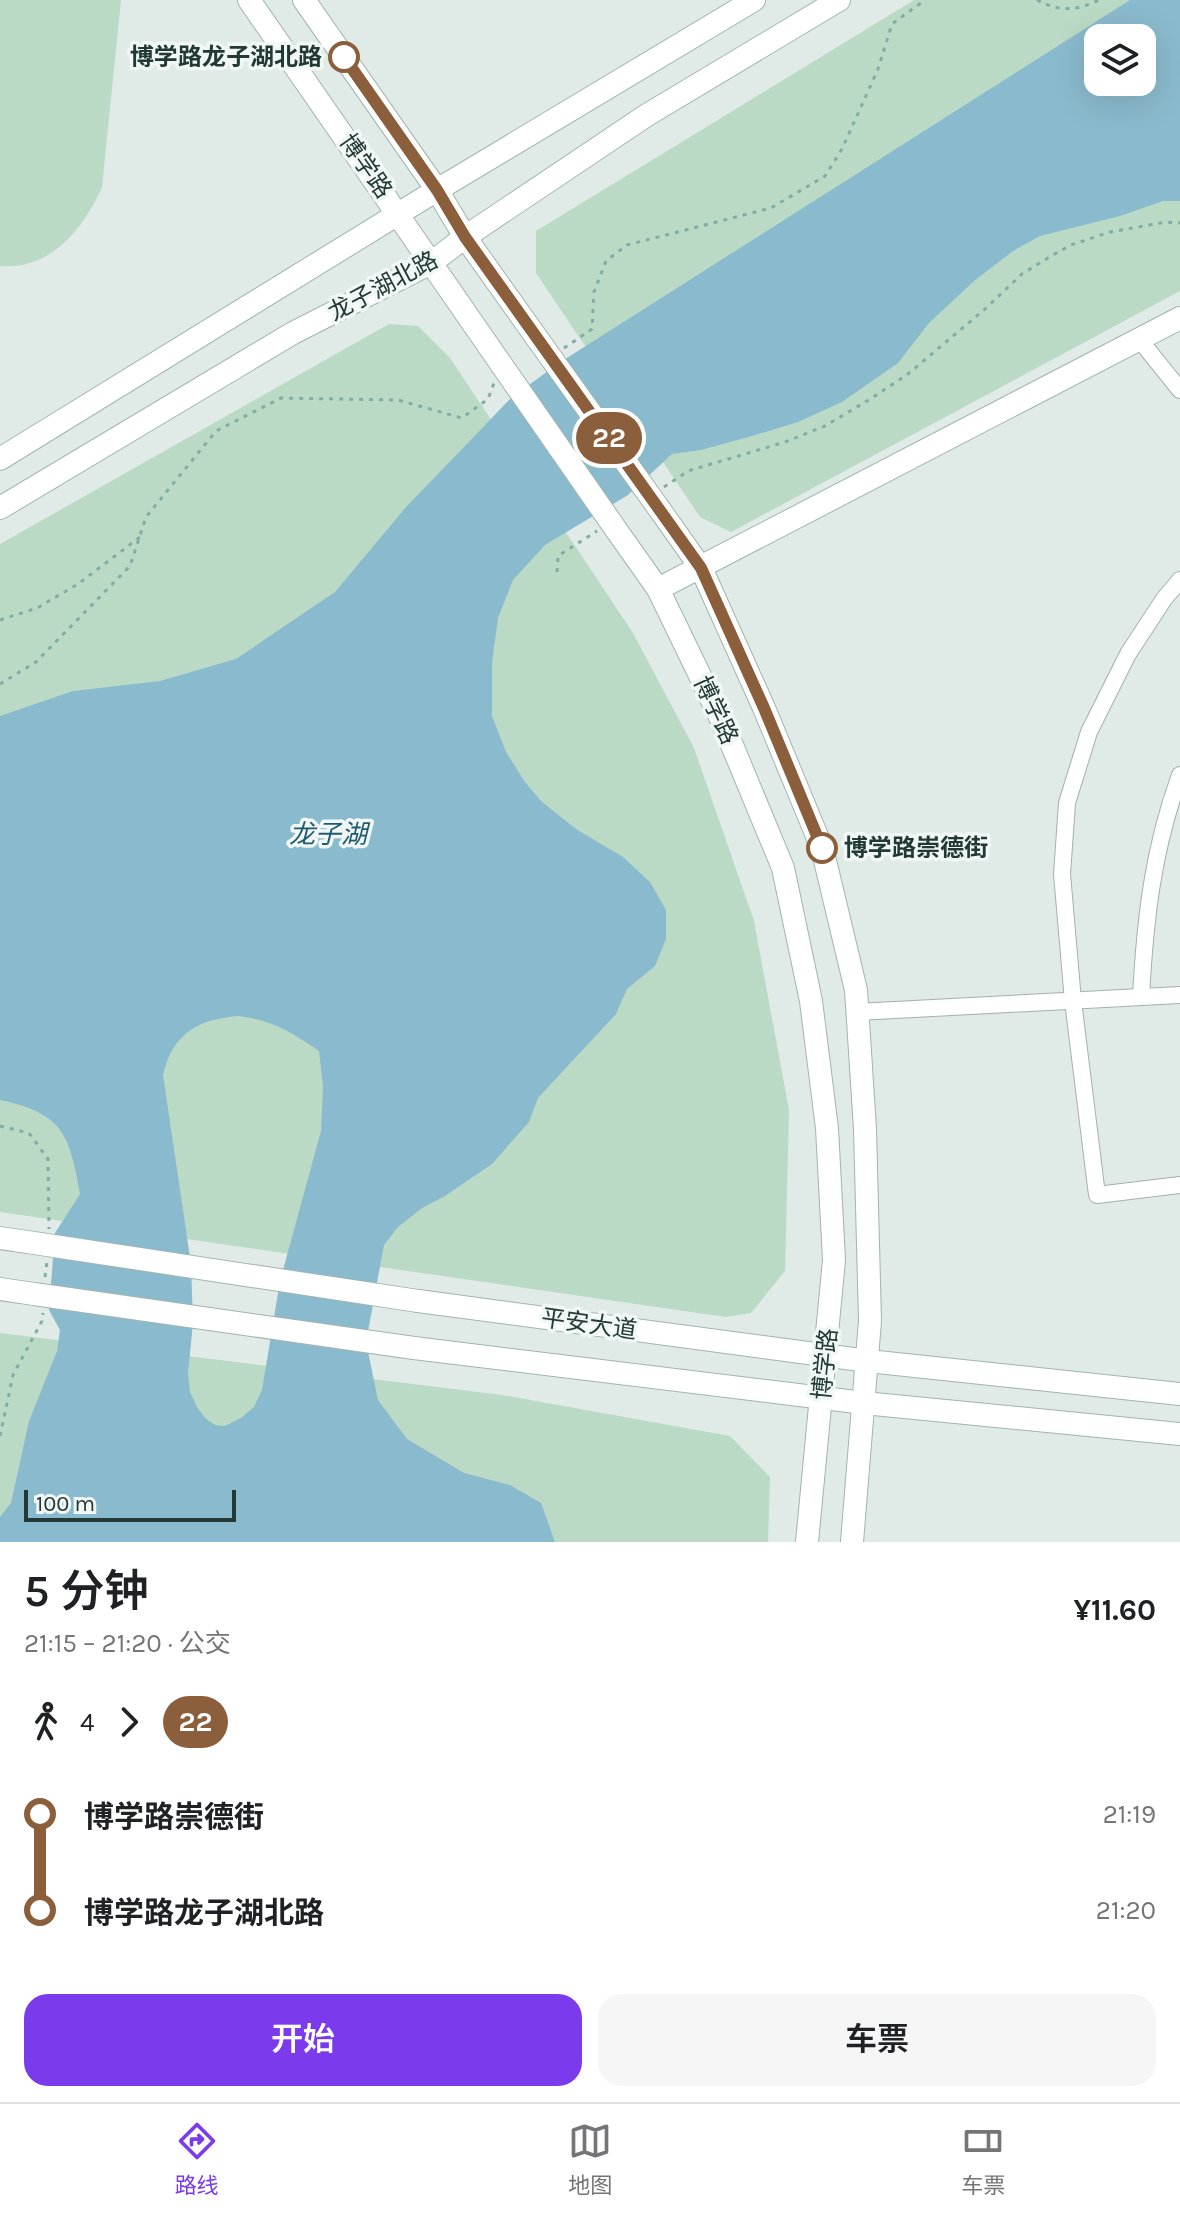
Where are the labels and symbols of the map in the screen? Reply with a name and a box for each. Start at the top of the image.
marker: 博学路龙子湖北路 [329,42,359,72]
place label: 博学路龙子湖北路 [130,43,322,71]
street label: 博学路 [334,128,398,204]
street label: 龙子湖北路 [323,245,443,327]
line badge: 22 [573,412,645,464]
street label: 博学路 [688,671,744,749]
water label: 龙子湖 [289,819,371,850]
marker: 博学路崇德街 [807,833,837,863]
place label: 博学路崇德街 [844,834,988,862]
street label: 平安大道 [540,1303,638,1345]
street label: 博学路 [807,1327,843,1401]
scale bar [24,1486,236,1522]

